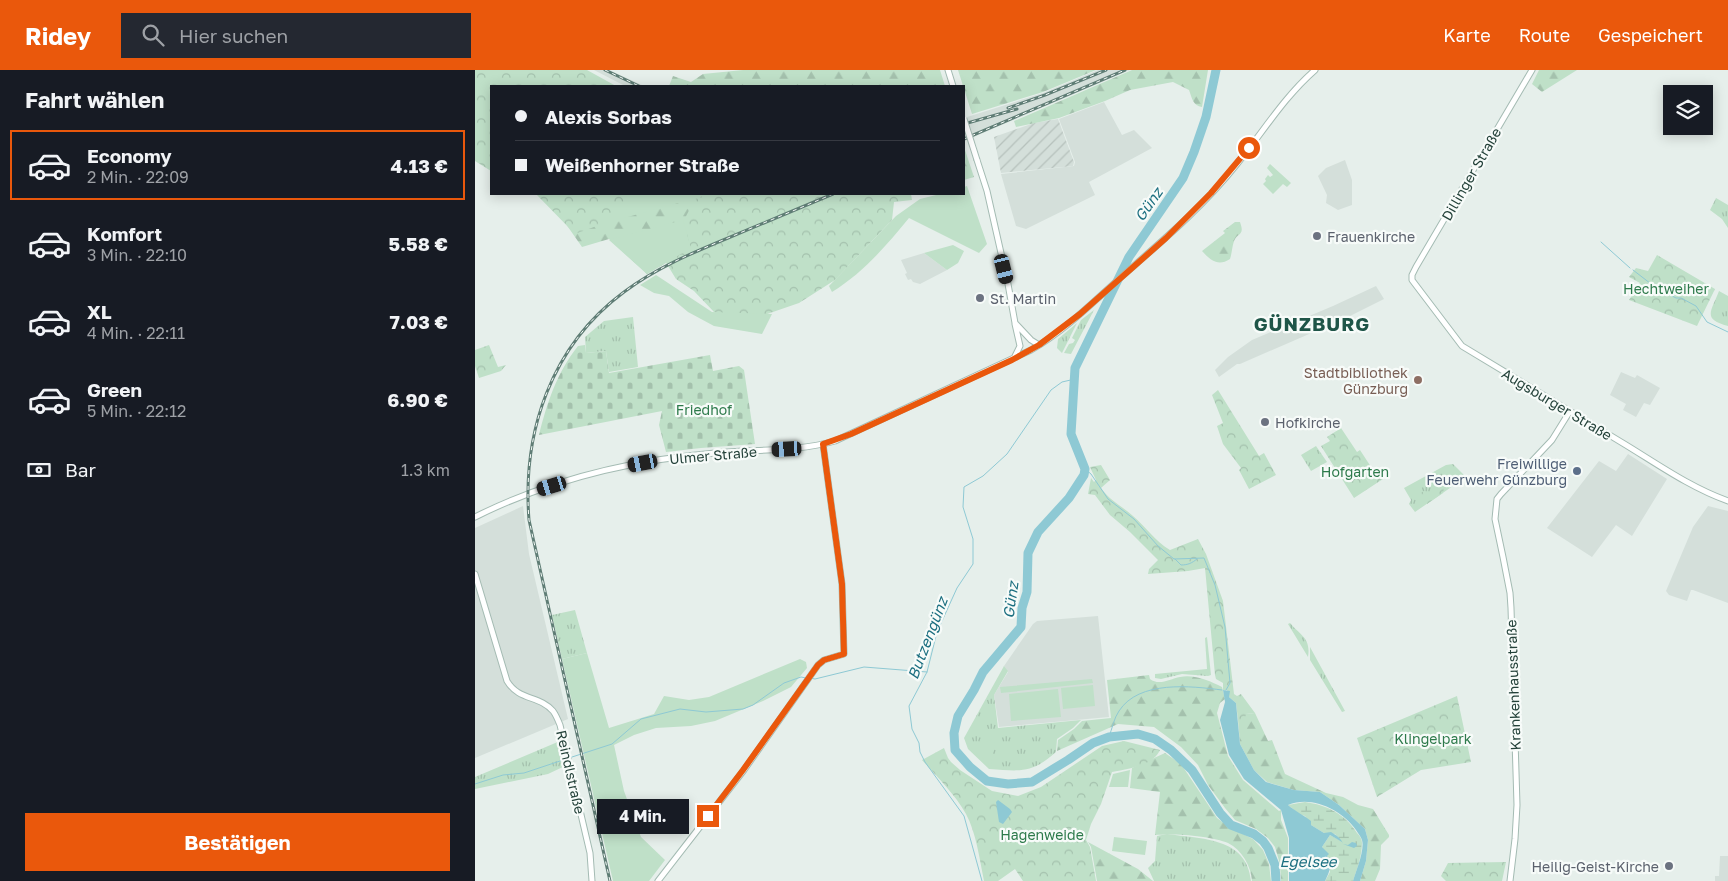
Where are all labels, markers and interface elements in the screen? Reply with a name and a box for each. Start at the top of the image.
search box [121,13,471,58]
text: Ridey [25,21,91,50]
icon: search [139,21,167,49]
text: Hier suchen [179,24,288,47]
text: Karte [1443,24,1491,46]
text: Route [1519,24,1570,46]
text: Gespeichert [1598,24,1703,46]
map controls [1663,85,1713,135]
button: layers [1663,85,1713,135]
text: Fahrt wählen [25,86,164,113]
text: Alexis Sorbas [545,105,672,128]
street label: Dillinger Straße [1438,125,1504,223]
route start [1238,137,1260,159]
icon: car [27,143,72,188]
text: Economy [87,144,172,167]
text: Weißenhorner Straße [545,153,739,176]
text: 4.13 € [391,154,448,177]
text: 2 Min. · 22:09 [87,167,189,187]
water label: Günz [1130,183,1167,224]
icon: car [27,221,72,266]
text: Komfort [87,222,162,245]
place label: Frauenkirche [1327,228,1415,245]
marker: Frauenkirche [1311,230,1323,242]
text: 5.58 € [388,232,448,255]
text: 3 Min. · 22:10 [87,245,187,265]
car [993,253,1014,285]
park label: Hechtweiher [1623,280,1709,297]
place label: St. Martin [990,290,1056,307]
marker: St. Martin [974,292,986,304]
icon: car [27,299,72,344]
text: XL [87,300,112,323]
text: 7.03 € [389,310,448,333]
district label: GÜNZBURG [1254,312,1370,335]
text: 4 Min. · 22:11 [87,323,185,343]
place label: Stadtbibliothek Günzburg [1304,364,1408,397]
street label: Augsburger Straße [1499,364,1615,444]
marker: Stadtbibliothek Günzburg [1412,374,1424,386]
icon: car [27,377,72,422]
text: Green [87,378,142,401]
text: 6.90 € [387,388,448,411]
text: 5 Min. · 22:12 [87,401,186,421]
park label: Friedhof [676,401,732,418]
place label: Hofkirche [1275,414,1340,431]
marker: Hofkirche [1259,416,1271,428]
car [771,441,802,457]
street label: Ulmer Straße [668,443,758,467]
car [626,453,659,473]
place label: Freiwillige Feuerwehr Günzburg [1426,455,1567,488]
icon: cash [25,456,53,484]
text: Bar [65,458,96,481]
text: 1.3 km [401,460,450,480]
park label: Hofgarten [1321,463,1389,480]
marker: Freiwillige Feuerwehr Günzburg [1571,465,1583,477]
car [535,474,568,498]
water label: Günz [999,579,1022,619]
water label: Butzengünz [903,593,952,682]
street label: Krankenhausstraße [1502,619,1524,751]
street label: Reindlstraße [553,728,589,816]
park label: Klingelpark [1394,730,1472,747]
callout: 4 Min. [598,798,691,834]
route end [697,805,719,827]
text: 4 Min. [619,806,667,826]
button: Bestätigen [25,813,450,871]
park label: Hagenweide [1000,826,1084,843]
water label: Egelsee [1279,852,1338,871]
place label: Heilig-Geist-Kirche [1531,858,1659,875]
marker: Heilig-Geist-Kirche [1663,860,1675,872]

